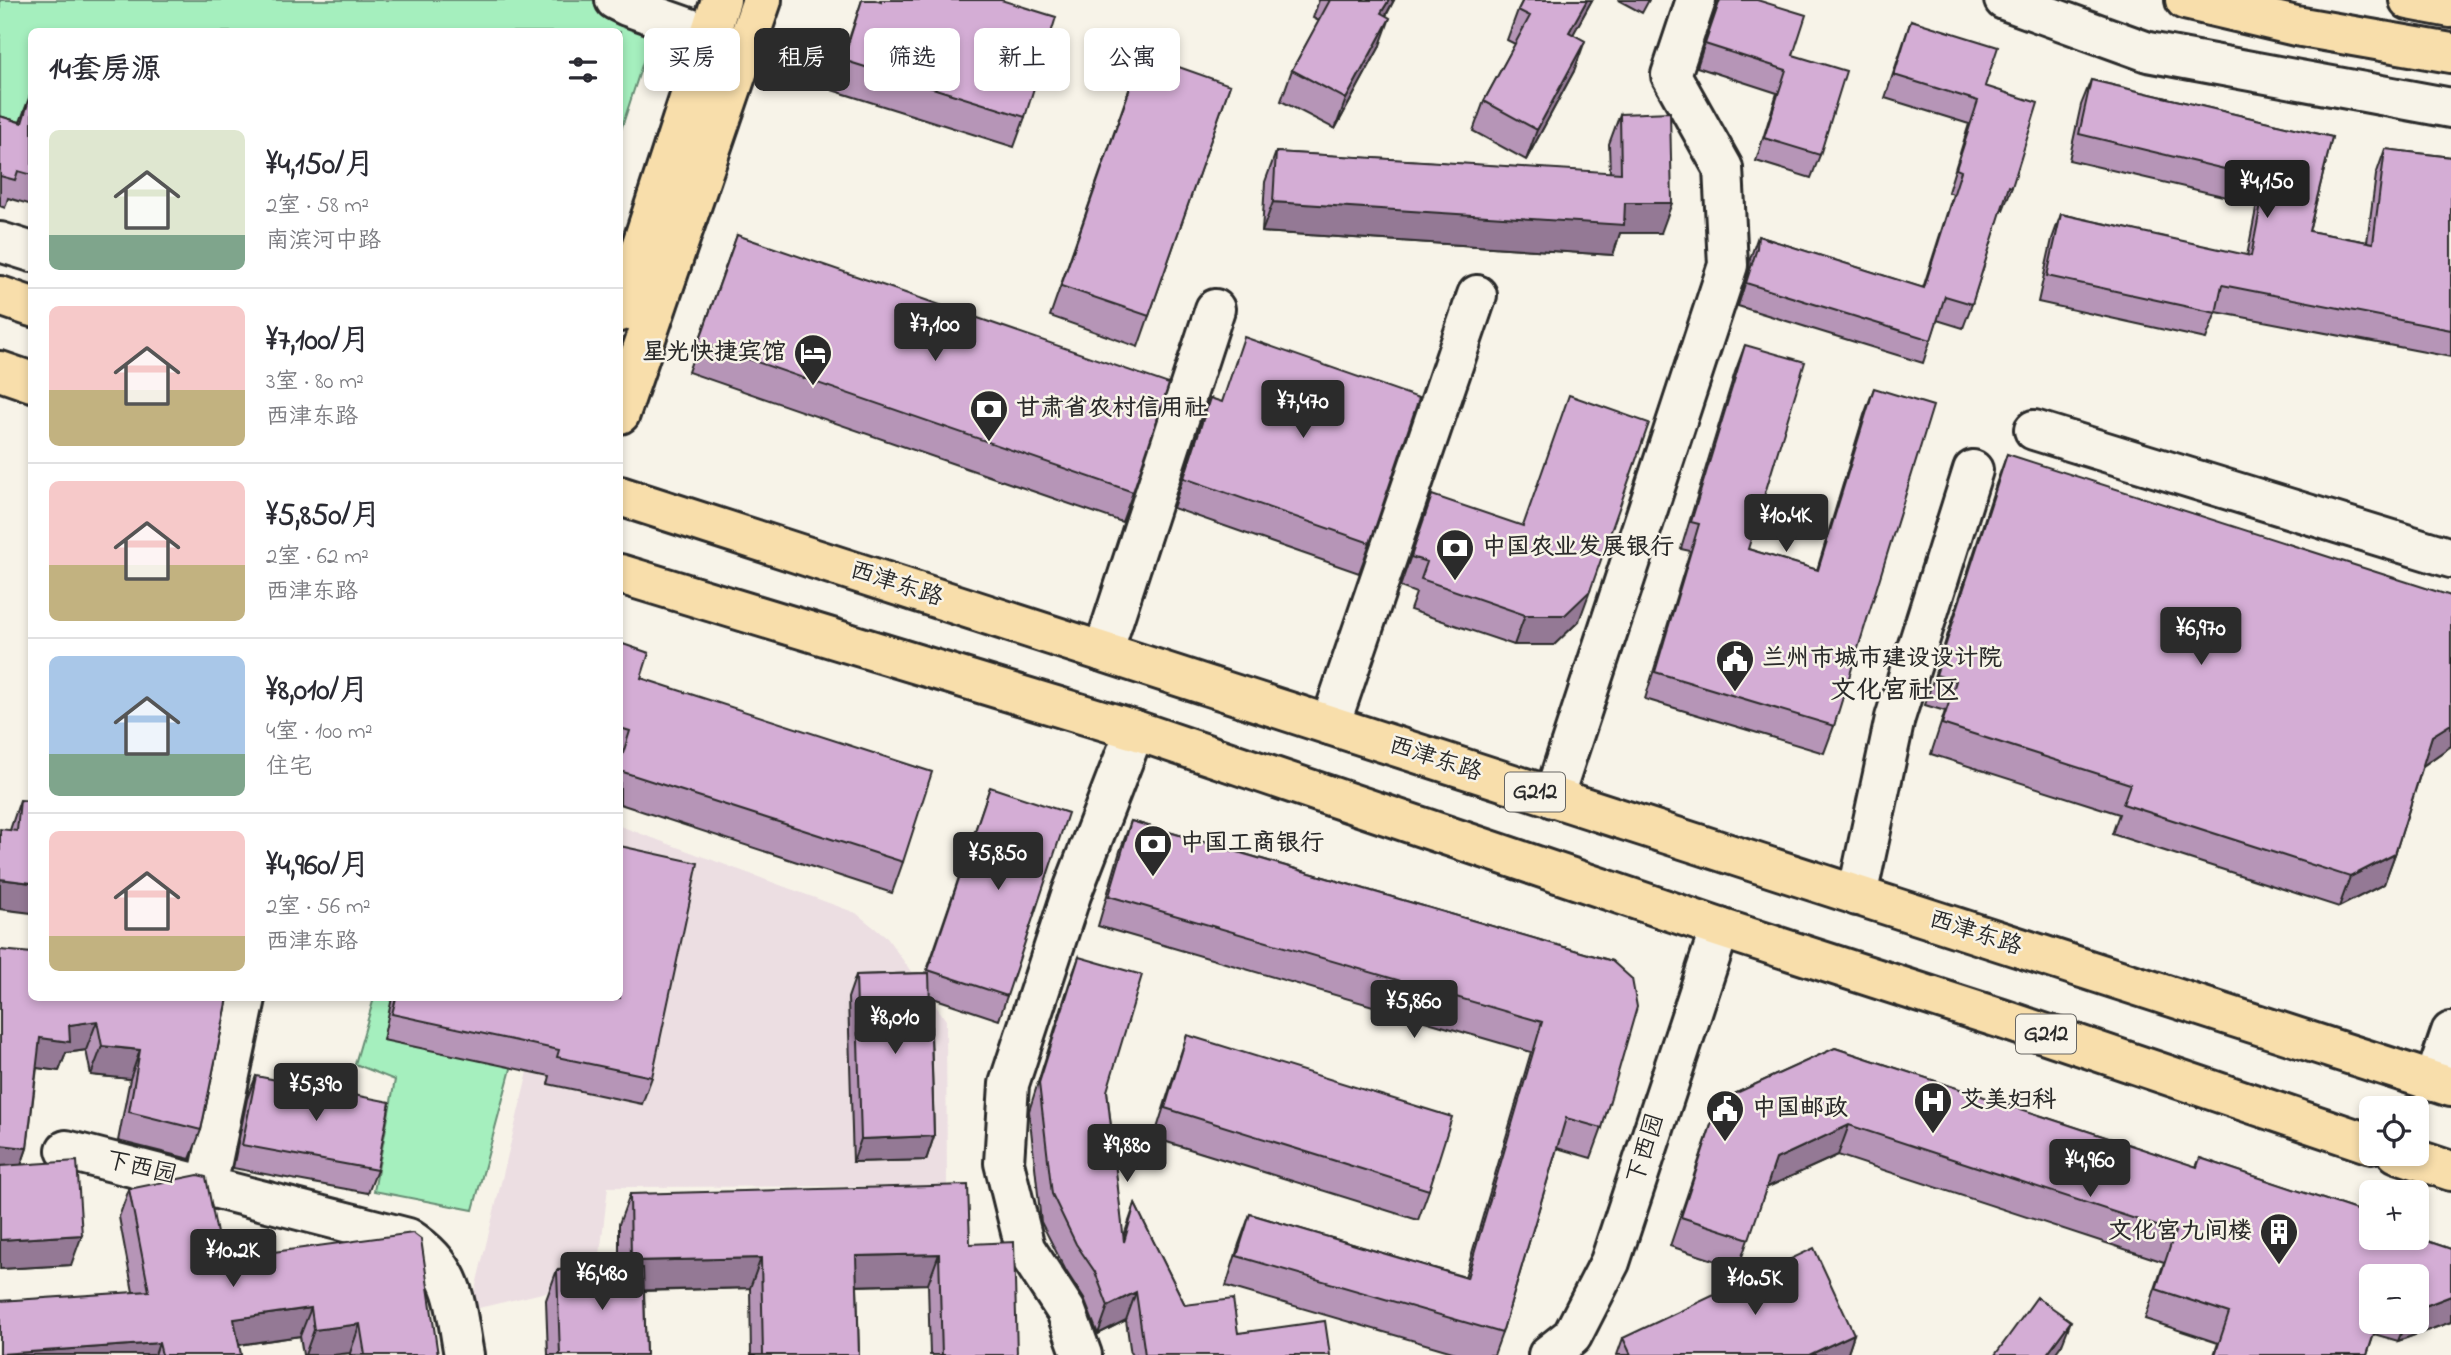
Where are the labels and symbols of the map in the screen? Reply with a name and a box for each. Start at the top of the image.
pin: ¥4,150 [2210,160,2324,220]
pin: ¥7,100 [878,304,992,363]
hotel icon: 星光快捷宾馆 [792,332,834,387]
place label: 星光快捷宾馆 [642,336,786,371]
pin: ¥7,470 [1246,380,1360,440]
bank icon: 甘肃省农村信用社 [968,388,1010,443]
place label: 甘肃省农村信用社 [1016,392,1208,427]
pin: ¥10.4K [1729,494,1843,554]
bank icon: 中国农业发展银行 [1434,527,1476,582]
place label: 中国农业发展银行 [1482,531,1674,566]
street label: 西津东路 [845,554,947,616]
pin: ¥6,970 [2144,608,2258,667]
public building icon: 兰州市城市建设设计院 [1714,638,1756,693]
place label: 兰州市城市建设设计院 [1762,642,2002,677]
district label: 文化宫社区 [1830,673,1960,711]
street label: 西津东路 [1384,729,1486,791]
road number: G212 [1505,772,1565,812]
bank icon: 中国工商银行 [1132,823,1174,878]
place label: 中国工商银行 [1180,827,1324,862]
pin: ¥5,850 [941,832,1055,892]
street label: 西津东路 [1924,903,2026,965]
pin: ¥5,860 [1357,981,1471,1040]
pin: ¥8,010 [838,996,952,1056]
road number: G212 [2016,1015,2076,1054]
pin: ¥5,390 [259,1064,373,1123]
hospital icon: 艾美妇科 [1912,1080,1954,1135]
place label: 艾美妇科 [1960,1084,2057,1119]
public building icon: 中国邮政 [1704,1088,1746,1143]
place label: 中国邮政 [1752,1092,1848,1127]
street label: 下西园 [1619,1109,1675,1189]
pin: ¥9,880 [1070,1124,1184,1184]
pin: ¥4,960 [2033,1140,2147,1199]
street label: 下西园 [102,1143,180,1195]
building icon: 文化宫九间楼 [2258,1211,2300,1266]
place label: 文化宫九间楼 [2108,1215,2252,1250]
pin: ¥10.2K [176,1230,290,1289]
pin: ¥6,480 [545,1252,659,1312]
pin: ¥10.5K [1698,1258,1812,1317]

